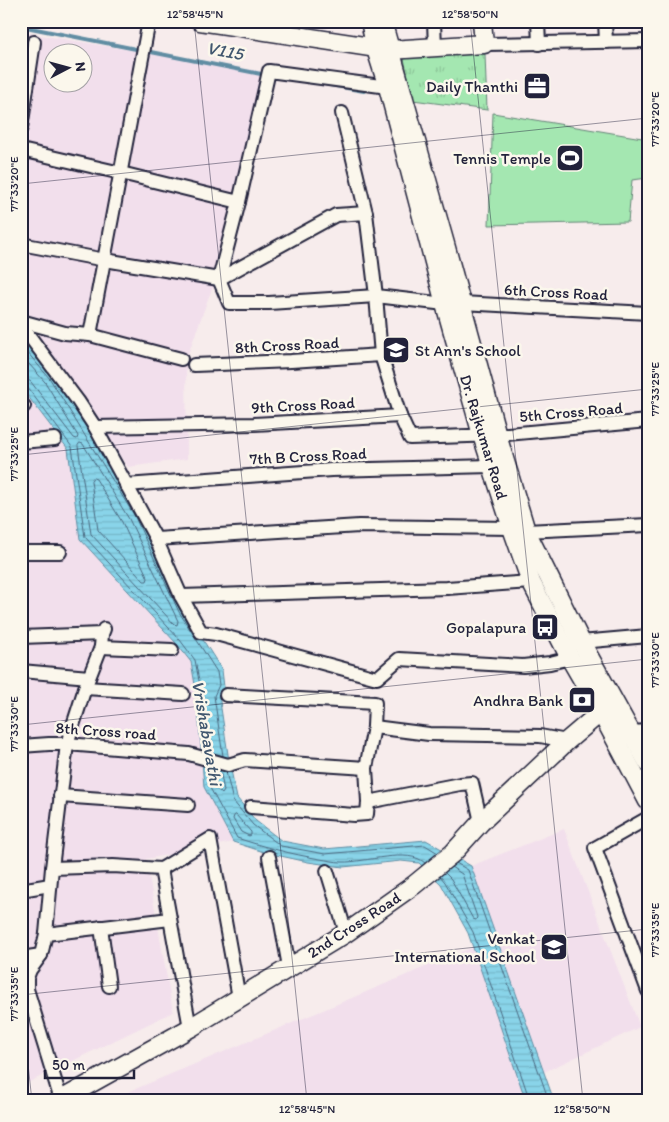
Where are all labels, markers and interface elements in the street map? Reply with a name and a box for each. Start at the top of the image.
text: 12°58'45"N [167,7,223,21]
text: 12°58'50"N [442,7,498,21]
water label: V115 [205,37,247,66]
north arrow [42,42,92,92]
text: N [71,61,89,72]
office icon: Daily Thanthi [522,71,552,101]
place label: Daily Thanthi [426,77,518,96]
text: 77°33'20"E [648,91,662,147]
sports icon: Tennis Temple [555,143,585,173]
place label: Tennis Temple [453,149,551,168]
text: 77°33'20"E [7,156,21,212]
street label: 6th Cross Road [504,280,609,304]
street label: 8th Cross Road [234,333,340,357]
school or university icon: St Ann's School [381,335,411,365]
place label: St Ann's School [415,341,521,360]
text: 77°33'25"E [648,361,662,416]
street label: Dr. Rajkumar Road [456,372,512,502]
street label: 9th Cross Road [251,393,356,417]
street label: 5th Cross Road [518,398,624,426]
text: 77°33'25"E [7,426,21,481]
street label: 7th B Cross Road [249,443,367,469]
bus stop icon: Gopalapura [530,612,560,642]
place label: Gopalapura [446,618,526,637]
text: 77°33'30"E [648,632,662,688]
water label: Vrishabavathi [187,679,227,790]
bank icon: Andhra Bank [567,685,597,715]
place label: Andhra Bank [473,691,564,710]
text: 77°33'30"E [7,696,21,752]
street label: 8th Cross road [55,718,157,744]
street label: 2nd Cross Road [304,888,404,962]
text: 77°33'35"E [648,902,662,957]
place label: Venkat International School [394,929,535,966]
school or university icon: Venkat International School [539,932,569,962]
text: 77°33'35"E [7,966,21,1021]
scale bar [45,1047,134,1079]
text: 50 m [52,1056,85,1074]
text: 12°58'45"N [279,1102,335,1116]
text: 12°58'50"N [554,1102,610,1116]

